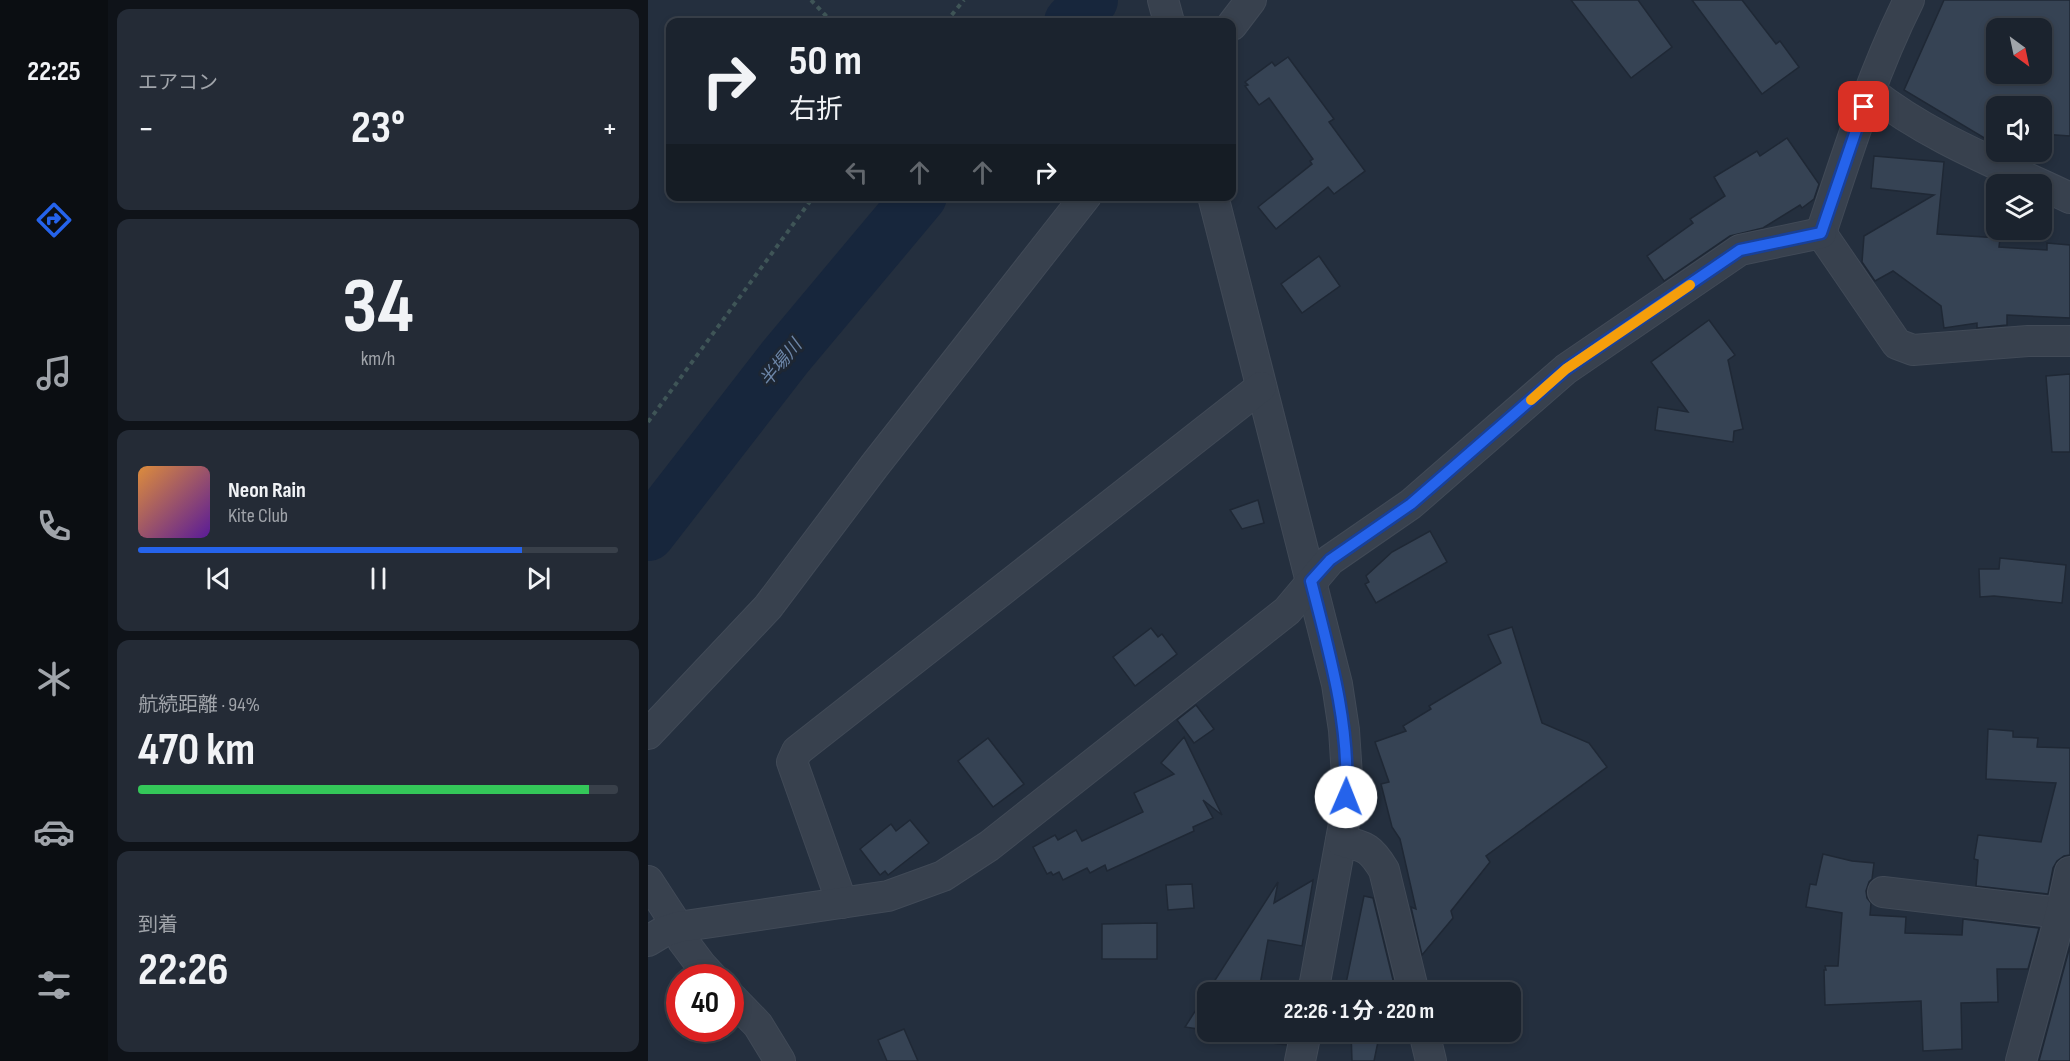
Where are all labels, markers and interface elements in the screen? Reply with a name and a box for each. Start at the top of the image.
north arrow [1986,18,2052,84]
map controls [1986,18,2052,240]
text: 50 m [789,36,862,87]
icon: right [690,42,768,120]
text: 22:25 [27,56,81,88]
text: エアコン [138,71,218,95]
pin [1838,81,1889,132]
icon: arrive [1847,90,1880,123]
text: 右折 [789,94,843,126]
button: sound [1986,96,2052,162]
text: 23° [351,101,405,156]
text: − [138,109,154,149]
text: + [602,109,618,149]
icon: left [840,156,873,189]
icon: ahead [903,156,936,189]
icon: ahead [966,156,999,189]
icon: right [1029,156,1062,189]
button: layers [1986,174,2052,240]
icon: directions [33,199,75,241]
text: 34 [342,261,414,354]
water label: 半場川 [756,334,807,391]
text: km/h [361,347,395,371]
icon: music [33,352,75,394]
text: Neon Rain [228,477,306,504]
text: Kite Club [228,504,288,528]
icon: phone [33,505,75,547]
icon: previous [202,562,235,595]
icon: pause [362,562,395,595]
icon: next [522,562,555,595]
icon: climate [33,658,75,700]
text: 航続距離 · 94% [138,693,260,717]
text: 470 km [138,723,255,778]
position arrow [1314,765,1378,829]
icon: car [33,811,75,853]
text: 到着 [138,913,178,937]
text: 22:26 [138,943,228,998]
icon: filters [33,964,75,1006]
speed limit sign: 40 [666,964,744,1042]
text: 22:26 · 1 分 · 220 m [1284,998,1434,1025]

